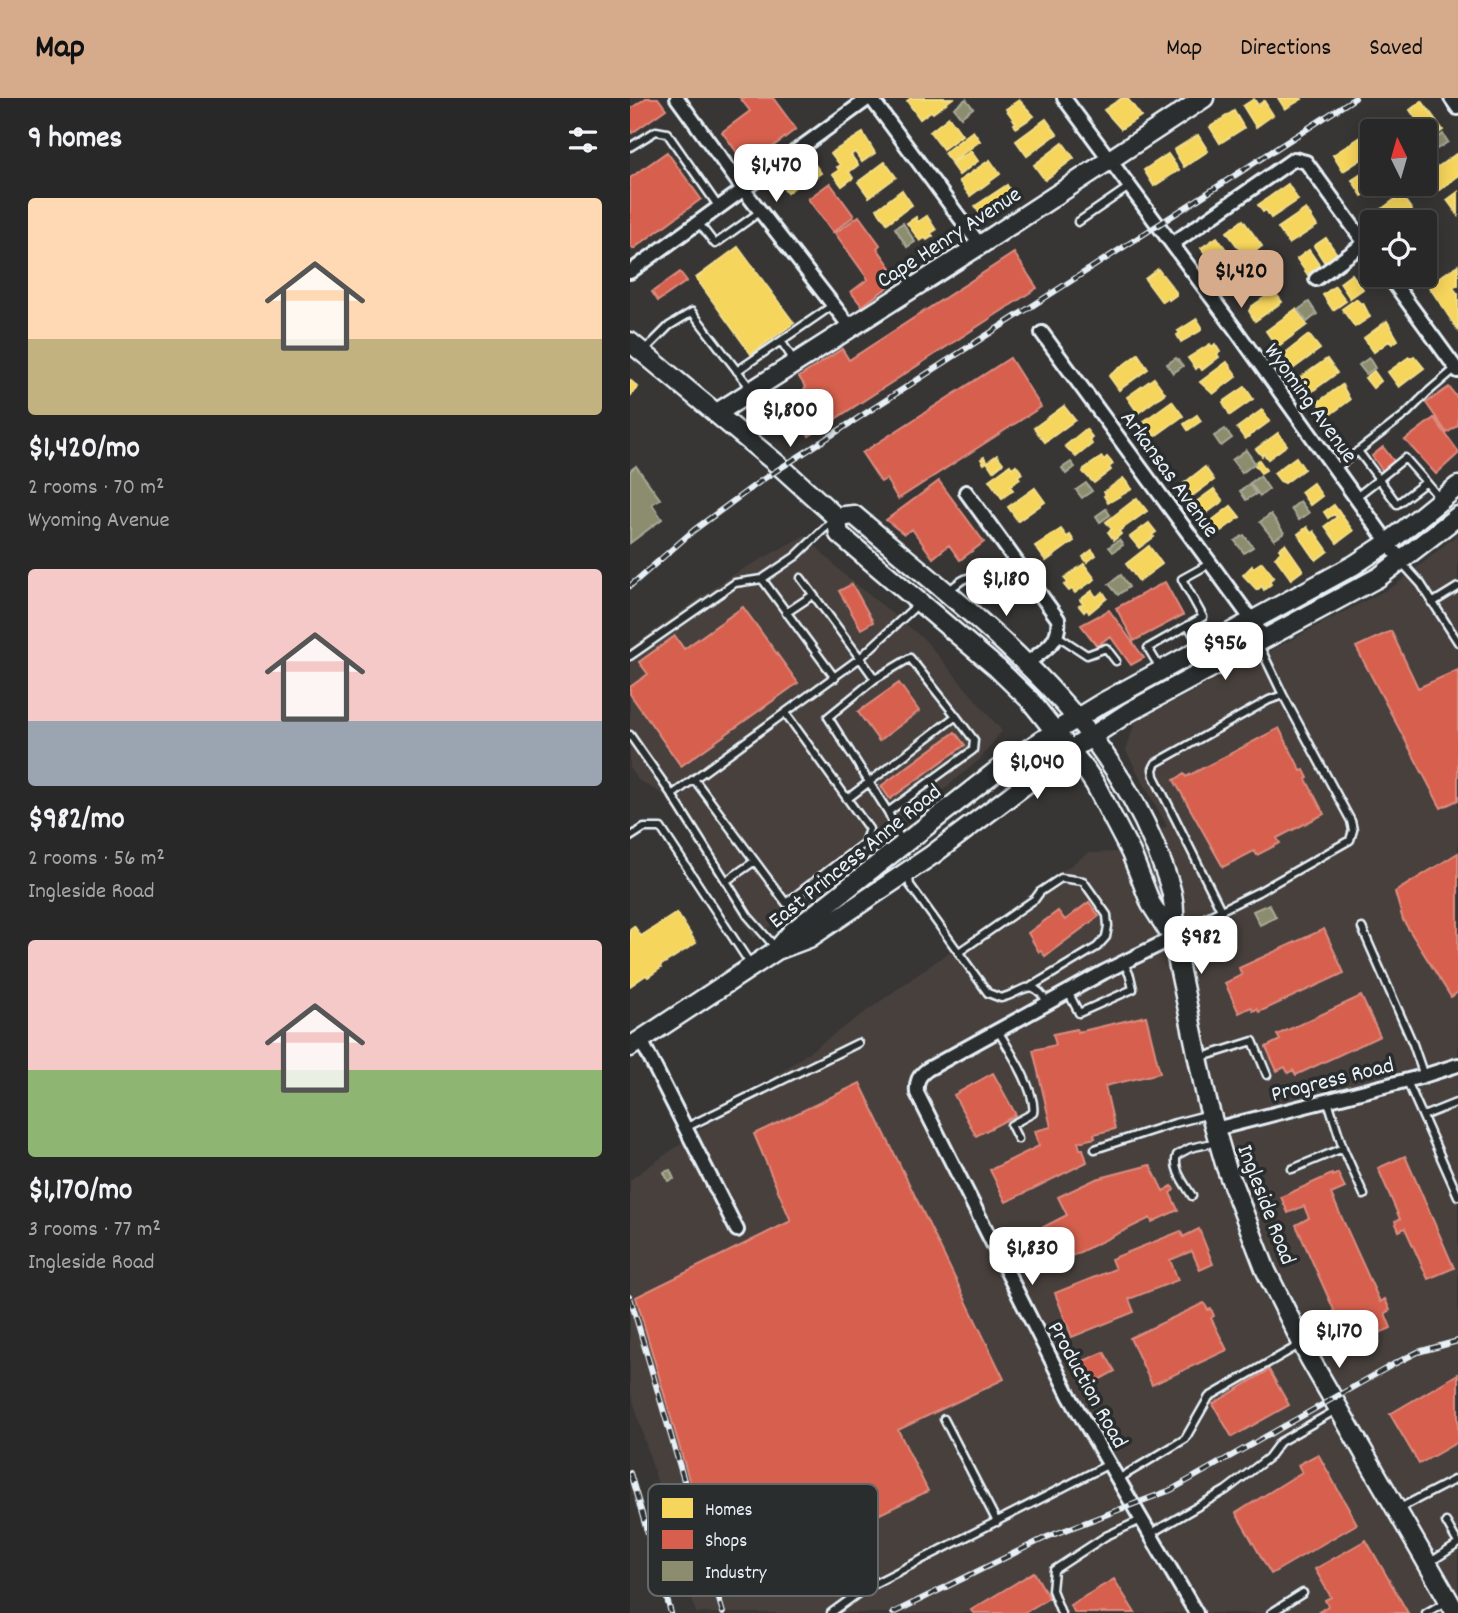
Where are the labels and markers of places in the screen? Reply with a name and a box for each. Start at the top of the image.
pin: $1,470 [719,144,833,204]
pin: $1,420 [1184,250,1298,310]
pin: $1,800 [733,390,847,449]
pin: $1,180 [949,559,1063,618]
pin: $956 [1184,622,1266,682]
pin: $1,040 [980,742,1094,801]
pin: $982 [1160,916,1242,976]
pin: $1,830 [975,1228,1089,1287]
pin: $1,170 [1282,1310,1396,1370]

